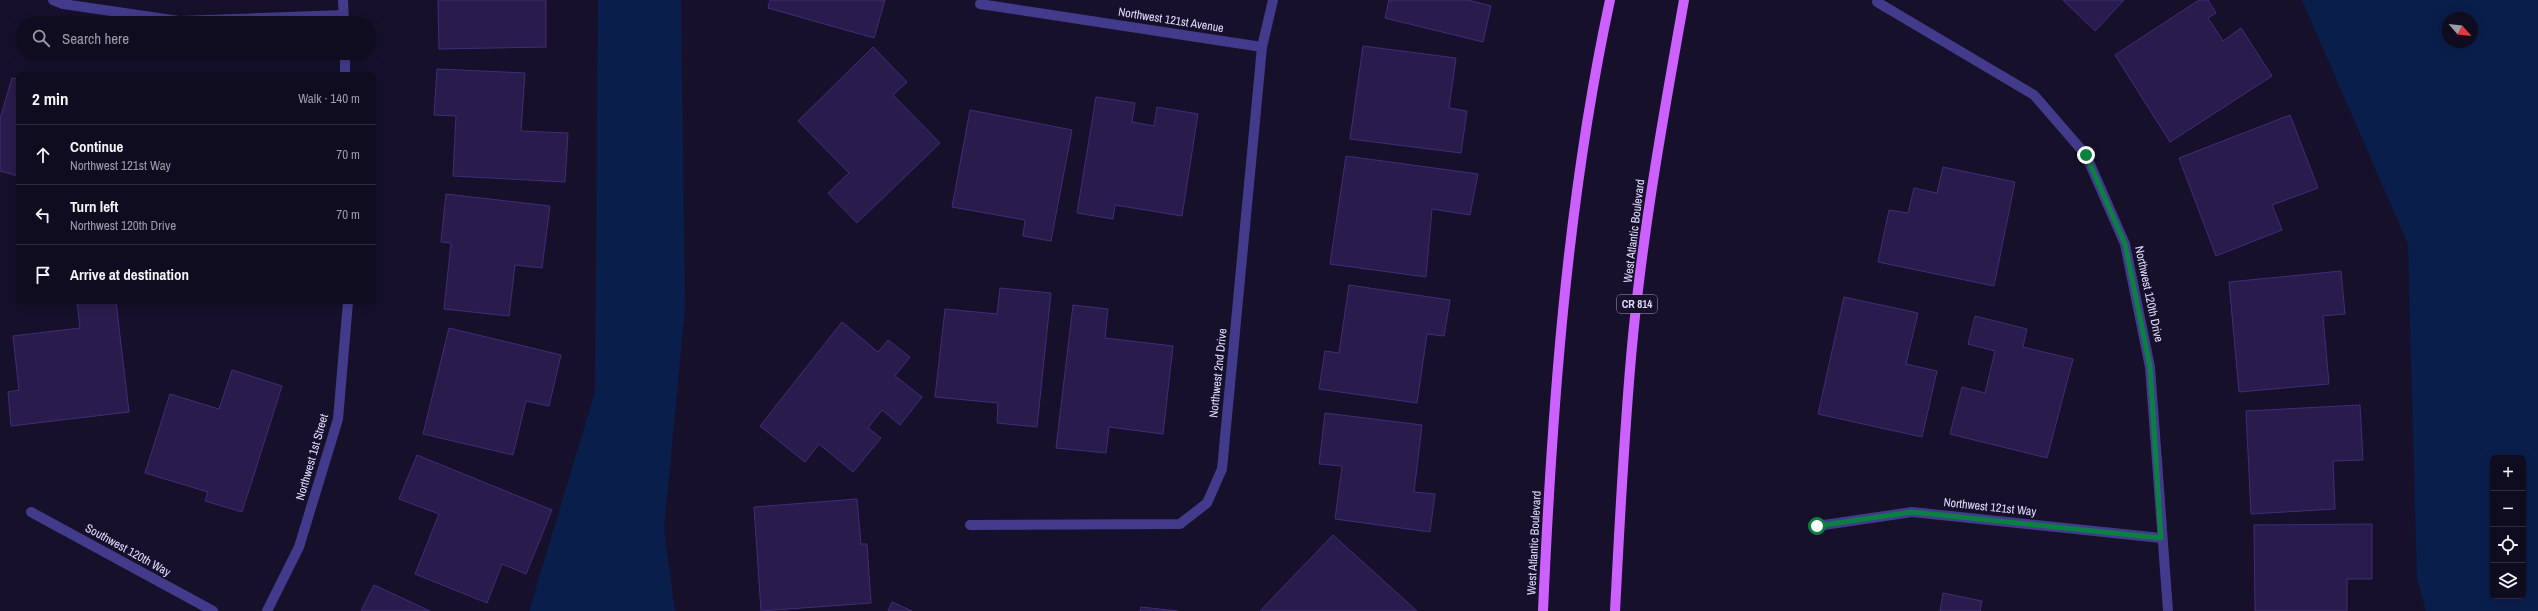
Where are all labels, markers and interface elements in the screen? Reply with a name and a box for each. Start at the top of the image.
street label: Northwest 121st Avenue [1117,4,1225,36]
north arrow [2442,12,2478,48]
search box [16,16,376,60]
icon: search [30,27,52,49]
text: Search here [62,28,129,49]
text: 2 min [32,87,68,110]
text: Walk · 140 m [298,90,360,107]
text: Continue [70,136,123,157]
icon: ahead [32,144,54,166]
text: 70 m [336,146,360,163]
route end [2077,146,2095,164]
text: Northwest 121st Way [70,157,171,174]
street label: West Atlantic Boulevard [1620,178,1648,284]
text: Turn left [70,196,118,217]
icon: left [32,204,54,226]
text: 70 m [336,206,360,223]
text: Northwest 120th Drive [70,217,176,234]
street label: Northwest 120th Drive [2131,244,2167,344]
icon: arrive [32,264,54,286]
text: Arrive at destination [70,264,189,285]
road number: CR 814 [1617,295,1657,313]
street label: Northwest 2nd Drive [1205,328,1231,418]
street label: Northwest 1st Street [292,412,332,502]
map controls [2490,455,2526,599]
button: + [2490,455,2526,491]
street label: West Atlantic Boulevard [1523,490,1545,596]
button: − [2490,491,2526,527]
street label: Northwest 121st Way [1943,494,2037,520]
route start [1808,517,1826,535]
street label: Southwest 120th Way [82,520,174,580]
button: locate [2490,527,2526,563]
button: layers [2490,563,2526,599]

